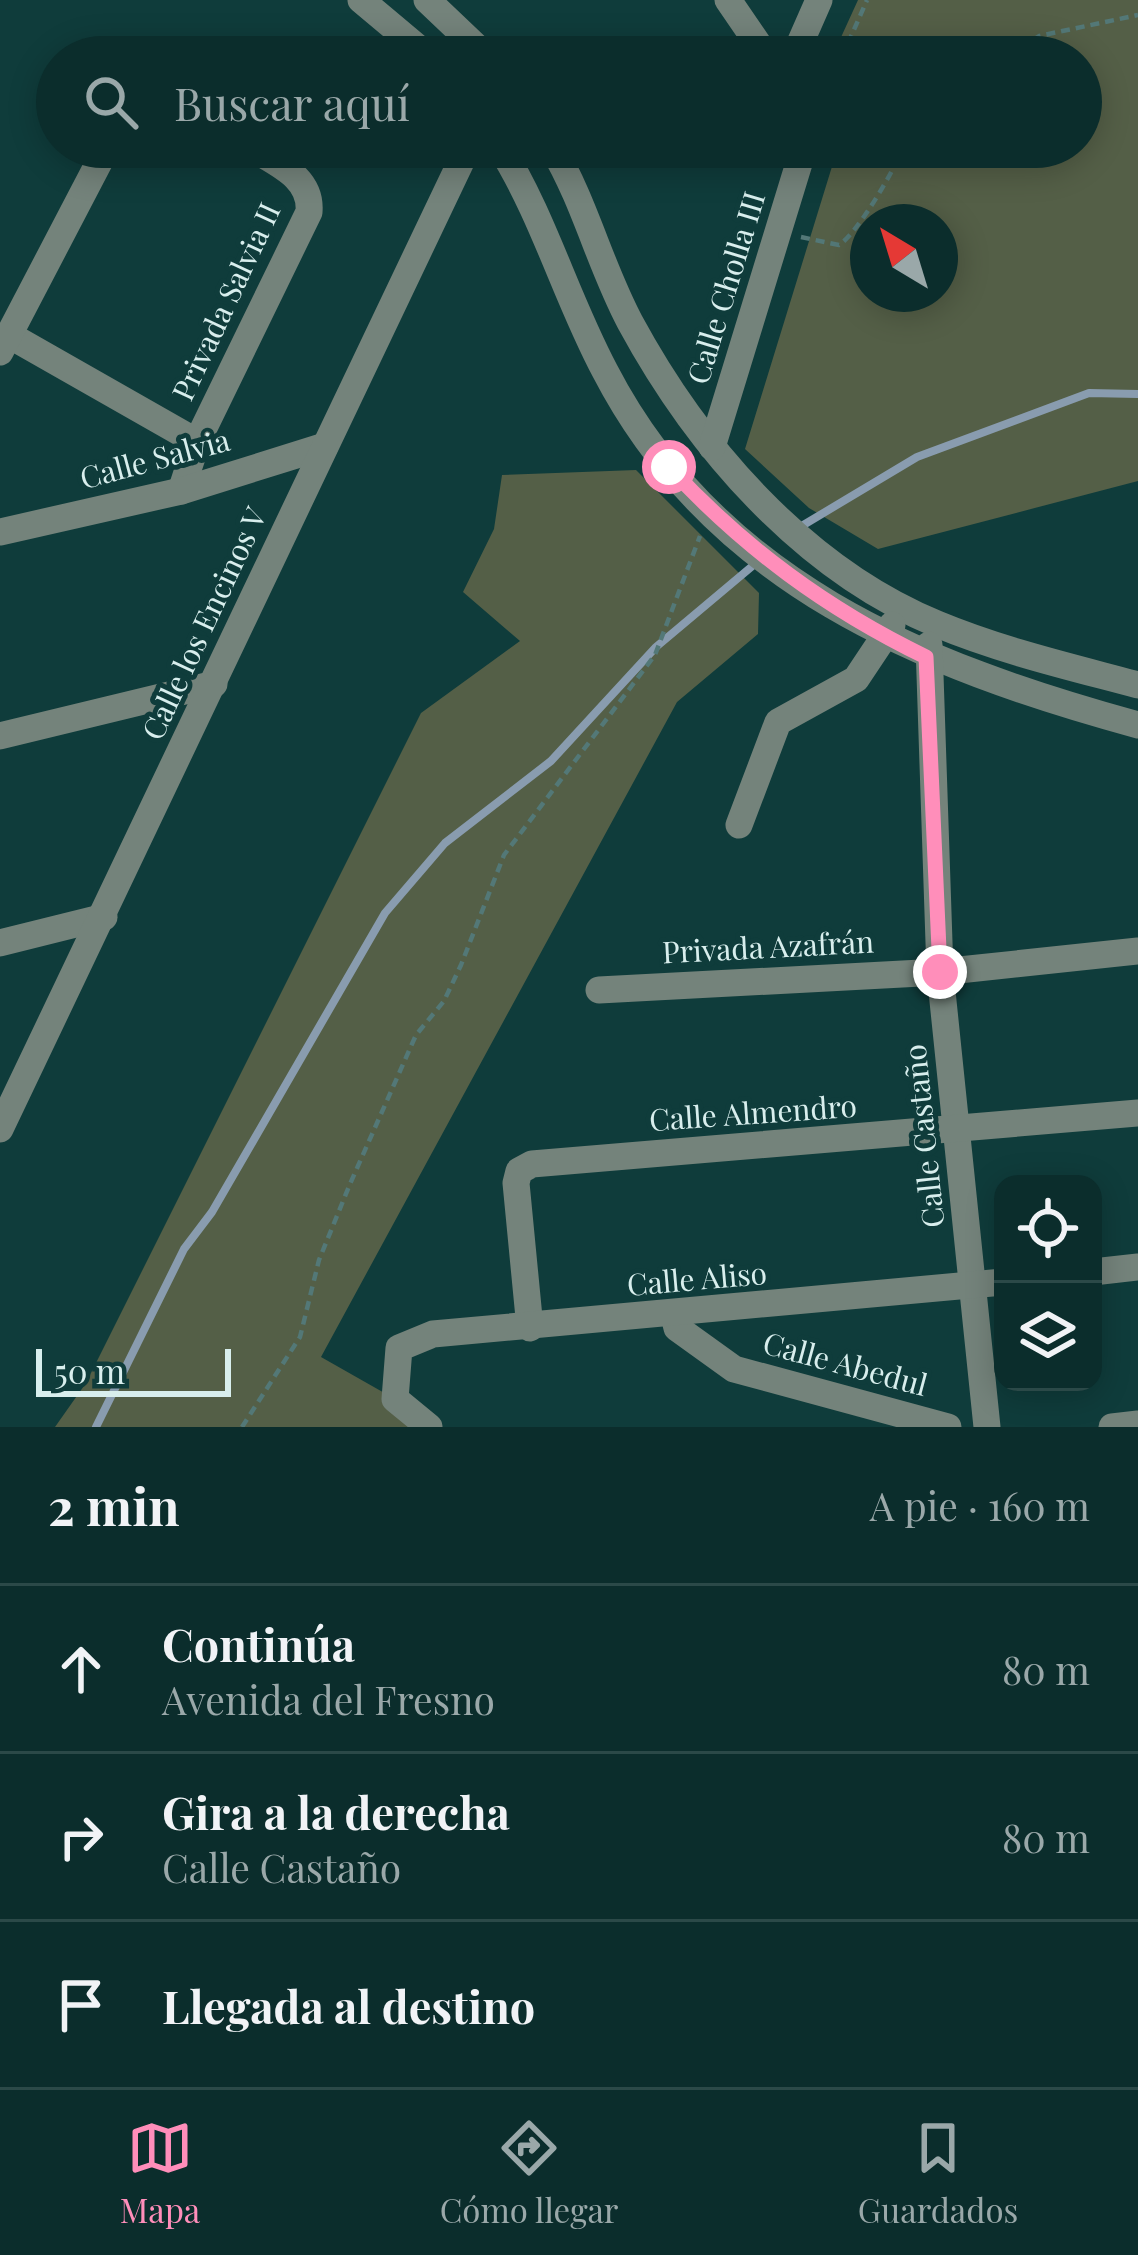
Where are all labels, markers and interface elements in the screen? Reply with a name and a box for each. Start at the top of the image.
search box [36,36,1102,168]
icon: search [78,69,144,135]
text: Buscar aquí [174,72,410,132]
street label: Calle Cholla III [677,186,773,389]
street label: Privada Salvia II [162,196,289,407]
north arrow [850,204,958,312]
street label: Calle Salvia [75,419,234,497]
route start [642,440,696,494]
street label: Calle los Encinos V [132,499,275,746]
street label: Privada Azafrán [661,920,875,972]
route end [913,945,967,999]
street label: Calle Castaño [894,1043,953,1230]
street label: Calle Almendro [648,1085,858,1139]
map controls [994,1175,1102,1391]
button: locate [994,1175,1102,1283]
street label: Calle Aliso [625,1252,768,1304]
button: layers [994,1283,1102,1391]
street label: Calle Abedul [759,1322,932,1404]
scale bar [36,1343,231,1396]
text: 50 m [54,1348,125,1392]
text: 2 min [48,1471,180,1539]
text: A pie · 160 m [870,1479,1090,1531]
text: Continúa [162,1613,355,1673]
icon: ahead [48,1636,114,1702]
text: 80 m [1002,1643,1090,1695]
text: Avenida del Fresno [162,1673,495,1725]
text: Gira a la derecha [162,1781,510,1841]
icon: right [48,1804,114,1870]
text: 80 m [1002,1811,1090,1863]
text: Calle Castaño [162,1841,401,1893]
icon: arrive [48,1972,114,2038]
text: Llegada al destino [162,1975,535,2035]
tab: Mapa [120,2115,200,2231]
tab: Cómo llegar [440,2115,619,2231]
tab: Guardados [858,2115,1018,2231]

